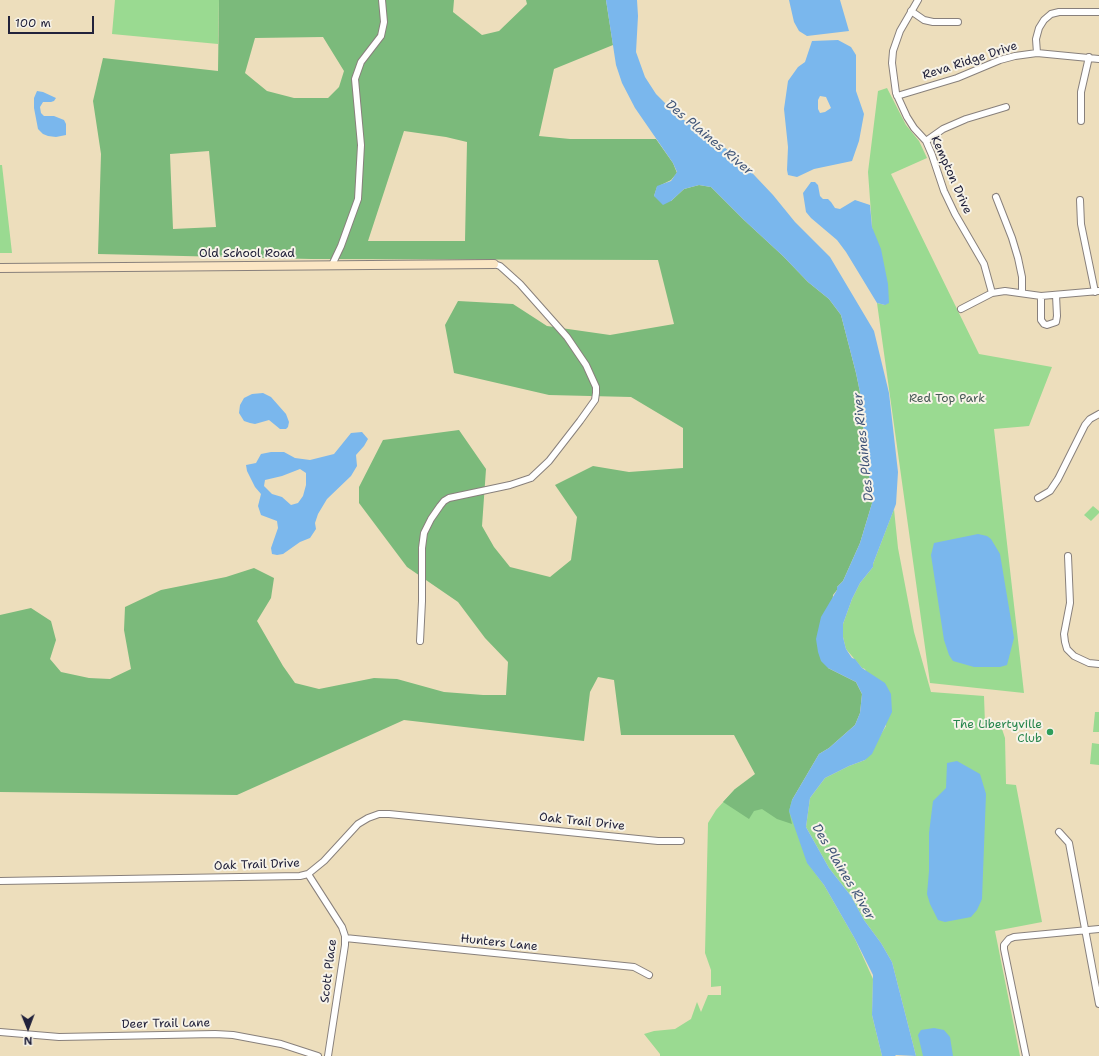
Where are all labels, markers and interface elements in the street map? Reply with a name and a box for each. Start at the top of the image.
scale bar [10,8,96,34]
text: 100 m [15,15,51,31]
street label: Reva Ridge Drive [921,39,1019,83]
water label: Des Plaines River [662,97,756,179]
street label: Kempton Drive [927,134,975,216]
street label: Old School Road [199,247,295,261]
water label: Des Plaines River [851,392,877,502]
park label: Red Top Park [909,392,985,406]
place label: The Libertyville Club [953,718,1042,746]
marker: The Libertyville Club [1045,727,1055,737]
street label: Oak Trail Drive [538,810,626,834]
water label: Des Plaines River [808,821,878,923]
street label: Oak Trail Drive [214,856,300,874]
street label: Hunters Lane [460,932,538,954]
street label: Scott Place [318,938,340,1004]
north arrow [8,1008,48,1048]
street label: Deer Trail Lane [122,1016,210,1032]
text: N [24,1033,33,1048]

